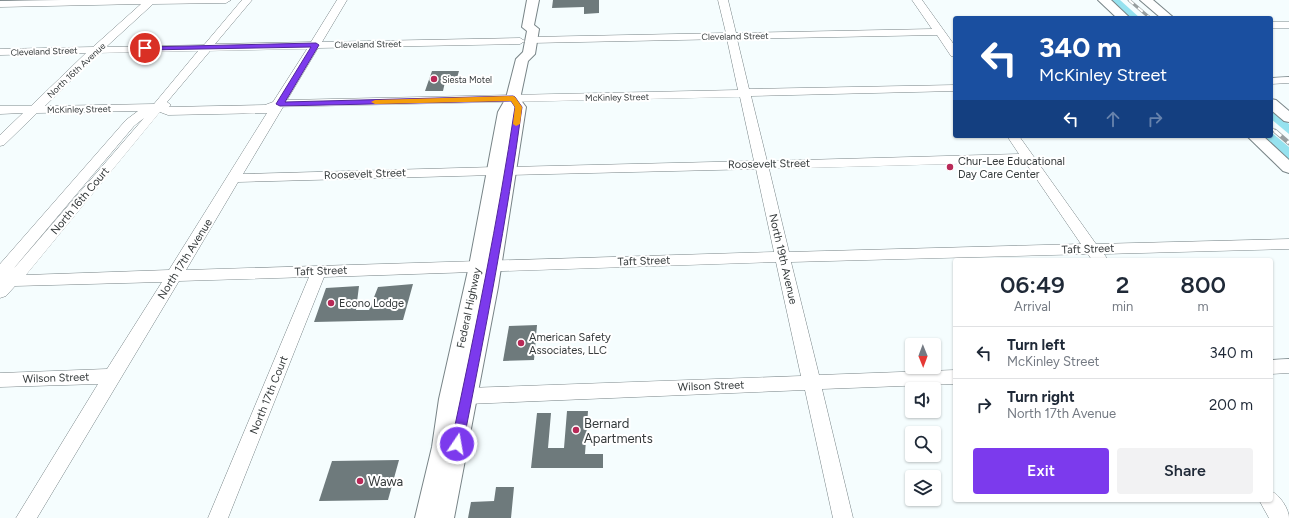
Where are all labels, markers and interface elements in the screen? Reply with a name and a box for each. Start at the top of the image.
street label: Cleveland Street [701,30,769,42]
text: 340 m [1039,30,1122,64]
pin [128,31,162,65]
icon: left [973,32,1025,84]
icon: arrive [134,37,156,59]
street label: Cleveland Street [334,38,402,50]
street label: North 16th Avenue [45,40,108,100]
street label: Cleveland Street [10,44,78,58]
text: McKinley Street [1039,64,1167,86]
marker: Siesta Motel [429,74,439,84]
place label: Siesta Motel [442,74,492,85]
street label: McKinley Street [585,91,650,103]
street label: McKinley Street [47,103,112,115]
icon: left [1060,108,1082,130]
icon: ahead [1102,108,1124,130]
icon: right [1144,108,1166,130]
place label: Chur-Lee Educational Day Care Center [958,155,1065,181]
street label: Roosevelt Street [728,157,810,171]
marker: Chur-Lee Educational Day Care Center [945,162,955,172]
street label: North 16th Court [48,165,112,237]
street label: Roosevelt Street [324,166,406,182]
street label: North 19th Avenue [766,212,800,306]
street label: North 17th Avenue [155,216,215,302]
street label: Taft Street [1061,242,1115,256]
street label: Taft Street [617,254,671,268]
street label: Taft Street [294,264,348,278]
street label: Federal Highway [454,266,484,349]
text: 06:49 [1000,270,1065,299]
text: 2 [1116,270,1129,299]
text: 800 [1180,270,1226,299]
place label: Econo Lodge [339,297,404,310]
marker: Econo Lodge [326,298,336,308]
text: Arrival [1014,299,1051,314]
text: min [1112,299,1133,314]
text: m [1198,299,1209,314]
place label: American Safety Associates, LLC [529,331,611,357]
text: Turn left [1007,336,1065,354]
marker: American Safety Associates, LLC [516,338,526,348]
north arrow [905,338,941,374]
map controls [905,338,941,506]
icon: left [973,342,995,364]
text: 340 m [1209,344,1253,362]
street label: North 17th Court [247,354,291,436]
text: McKinley Street [1007,354,1099,369]
street label: Wilson Street [22,370,90,386]
street label: Wilson Street [677,378,745,394]
button: sound [905,382,941,418]
text: Turn right [1007,388,1075,406]
icon: right [973,394,995,416]
text: 200 m [1209,396,1253,414]
text: North 17th Avenue [1007,406,1116,421]
place label: Bernard Apartments [584,416,653,446]
position arrow [436,423,478,465]
marker: Bernard Apartments [571,425,581,435]
button: search [905,426,941,462]
button: Exit [973,448,1109,494]
button: Share [1117,448,1253,494]
button: layers [905,470,941,506]
place label: Wawa [368,474,403,489]
marker: Wawa [355,476,365,486]

